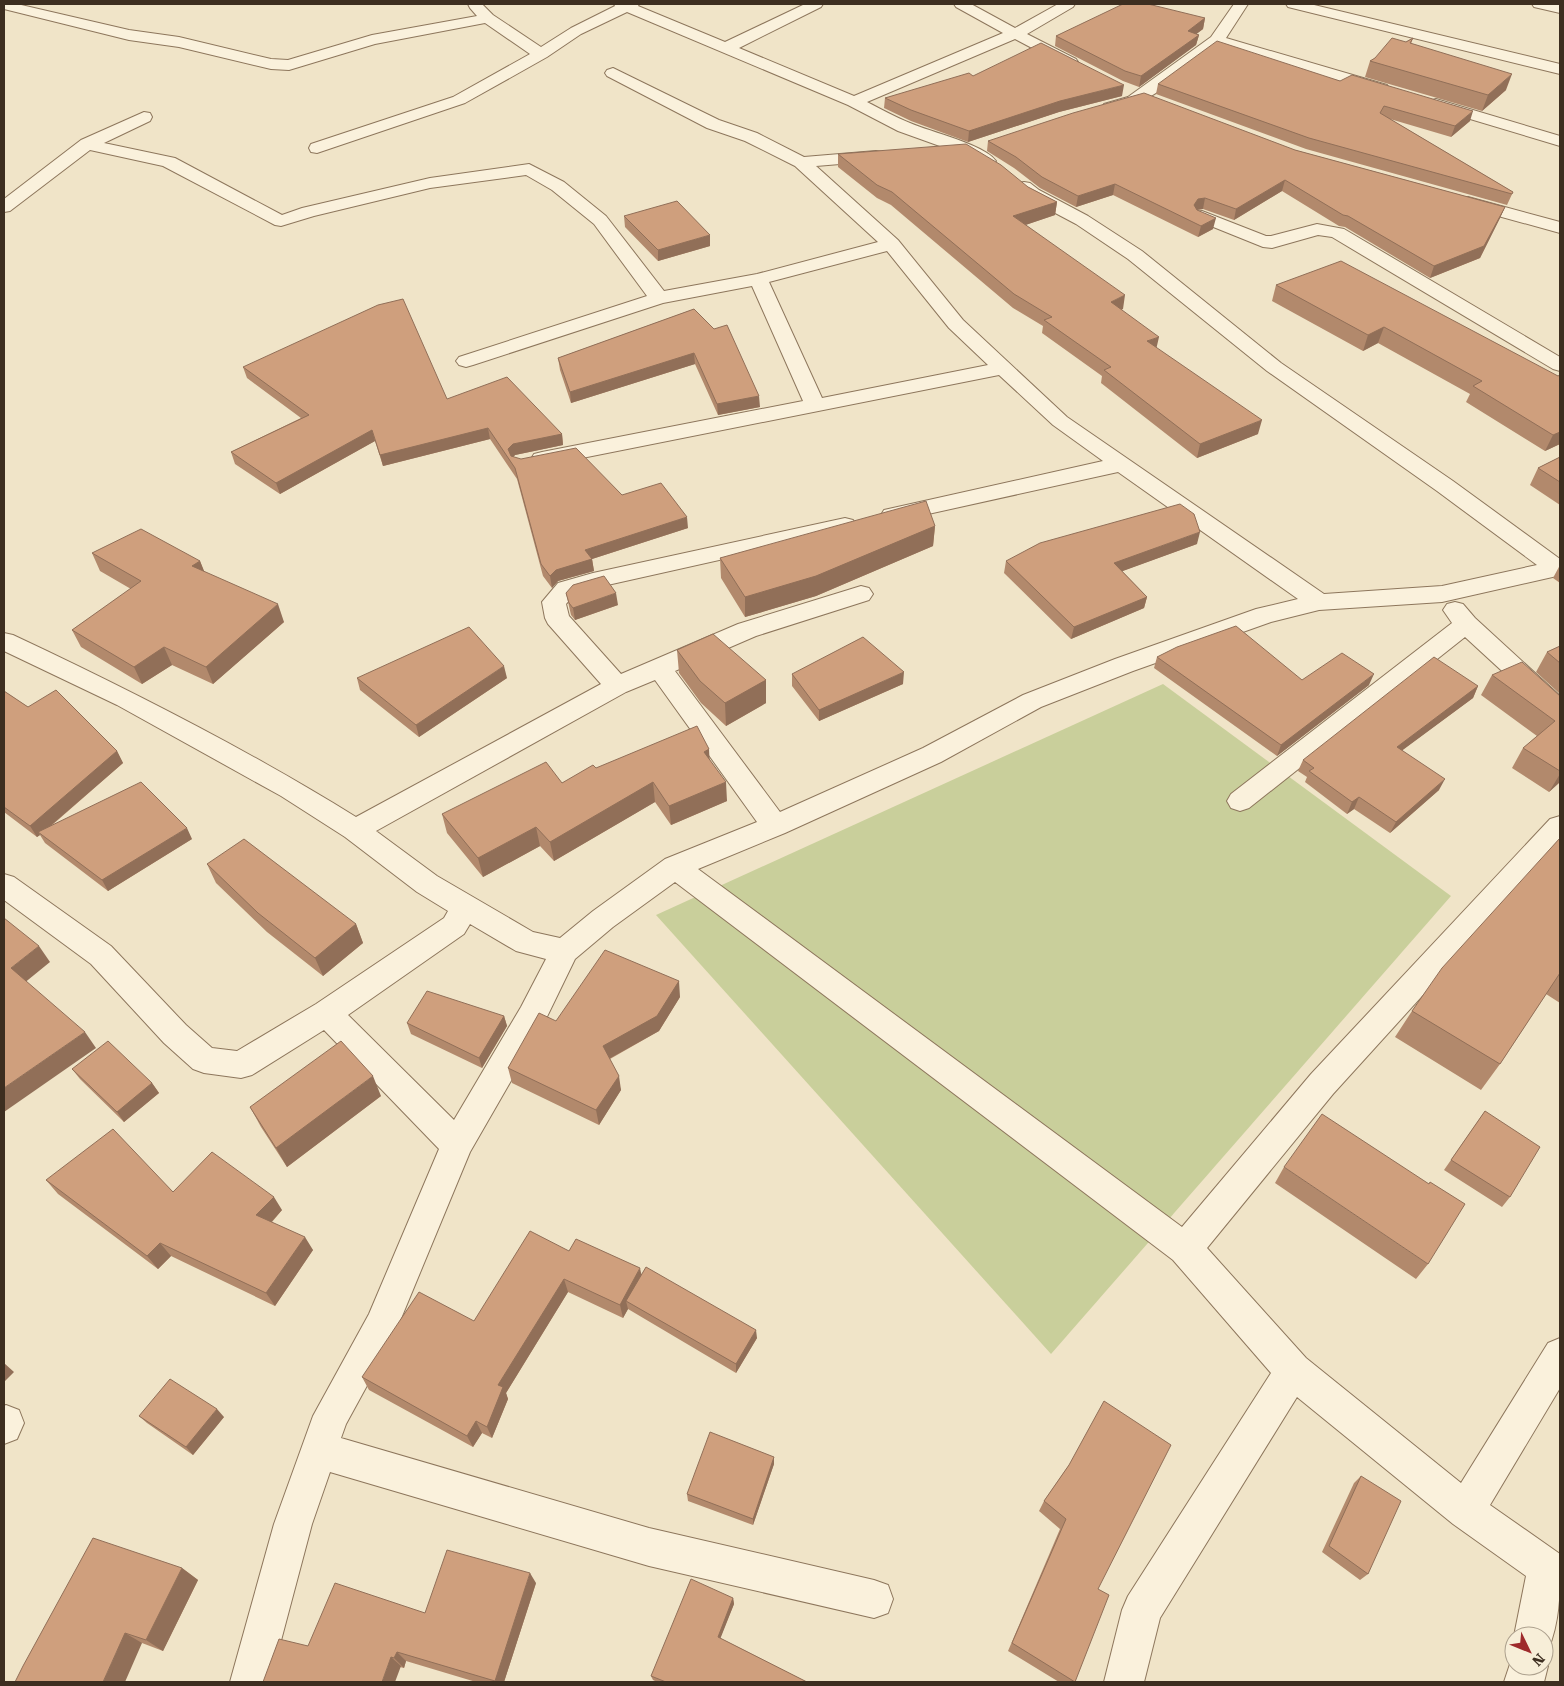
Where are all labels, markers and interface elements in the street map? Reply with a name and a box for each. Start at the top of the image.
north arrow [1504,1626,1554,1676]
text: N [1529,1650,1548,1669]

